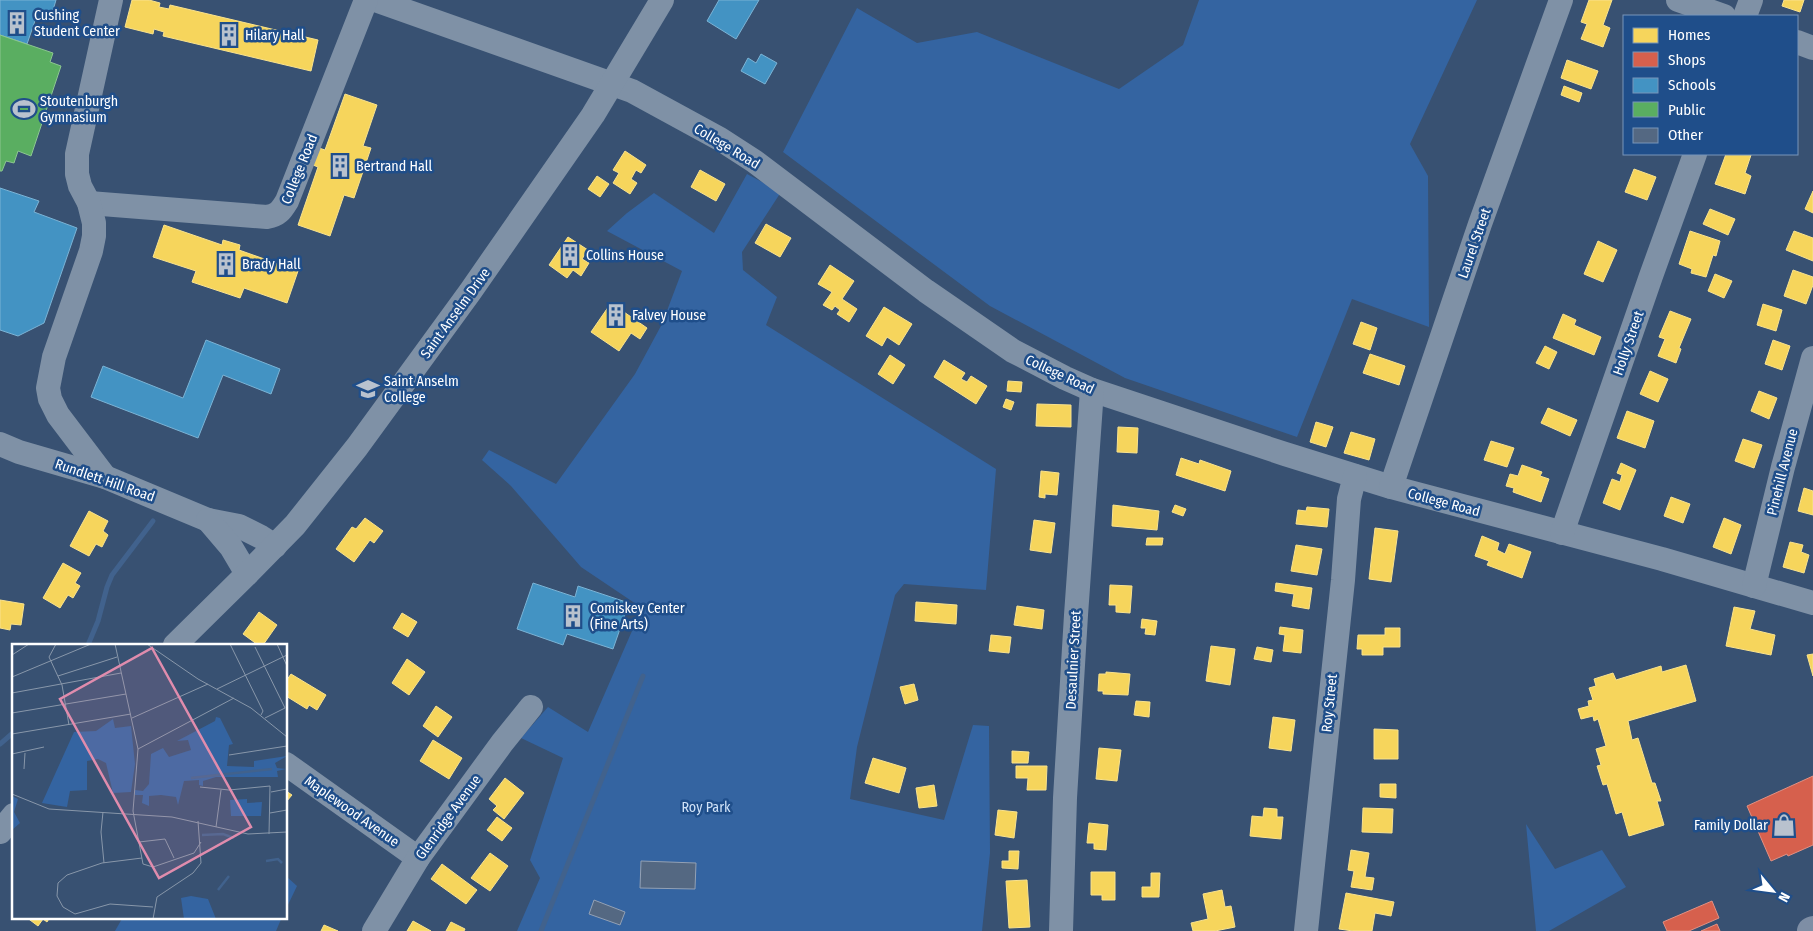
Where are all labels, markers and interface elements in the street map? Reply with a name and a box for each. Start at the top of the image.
place label: Cushing Student Center [34,7,120,40]
building icon: Cushing Student Center [4,10,30,36]
legend [1623,15,1798,155]
building icon: Hilary Hall [216,22,242,48]
text: Homes [1668,26,1710,44]
place label: Hilary Hall [245,27,305,44]
text: Shops [1668,51,1706,69]
text: Schools [1668,76,1716,94]
place label: Stoutenburgh Gymnasium [40,93,118,126]
sports icon: Stoutenburgh Gymnasium [11,96,37,122]
text: Public [1668,101,1706,119]
street label: College Road [691,120,763,173]
text: Other [1668,126,1704,144]
street label: College Road [278,132,321,207]
building icon: Bertrand Hall [327,153,353,179]
place label: Bertrand Hall [356,158,432,175]
street label: Laurel Street [1455,205,1495,280]
building icon: Collins House [557,242,583,268]
place label: Collins House [586,247,664,264]
building icon: Brady Hall [213,251,239,277]
place label: Brady Hall [242,256,301,273]
street label: Saint Anselm Drive [417,265,494,362]
building icon: Falvey House [603,302,629,328]
place label: Falvey House [632,307,706,324]
street label: Holly Street [1610,308,1648,378]
street label: College Road [1023,351,1097,398]
place label: Saint Anselm College [384,373,459,406]
school or university icon: Saint Anselm College [355,376,381,402]
street label: Pinehill Avenue [1763,427,1801,517]
street label: Rundlett Hill Road [53,455,157,506]
street label: College Road [1406,485,1482,520]
place label: Comiskey Center (Fine Arts) [590,600,685,633]
building icon: Comiskey Center (Fine Arts) [560,603,586,629]
street label: Desaulnier Street [1062,610,1085,710]
inset map [12,644,288,918]
street label: Roy Street [1318,673,1341,733]
street label: Maplewood Avenue [301,772,402,850]
street label: Glenridge Avenue [412,772,485,863]
park label: Roy Park [681,799,731,816]
shop icon: Family Dollar [1771,812,1797,838]
place label: Family Dollar [1694,817,1768,834]
north arrow [1748,866,1798,916]
text: N [1774,889,1793,905]

